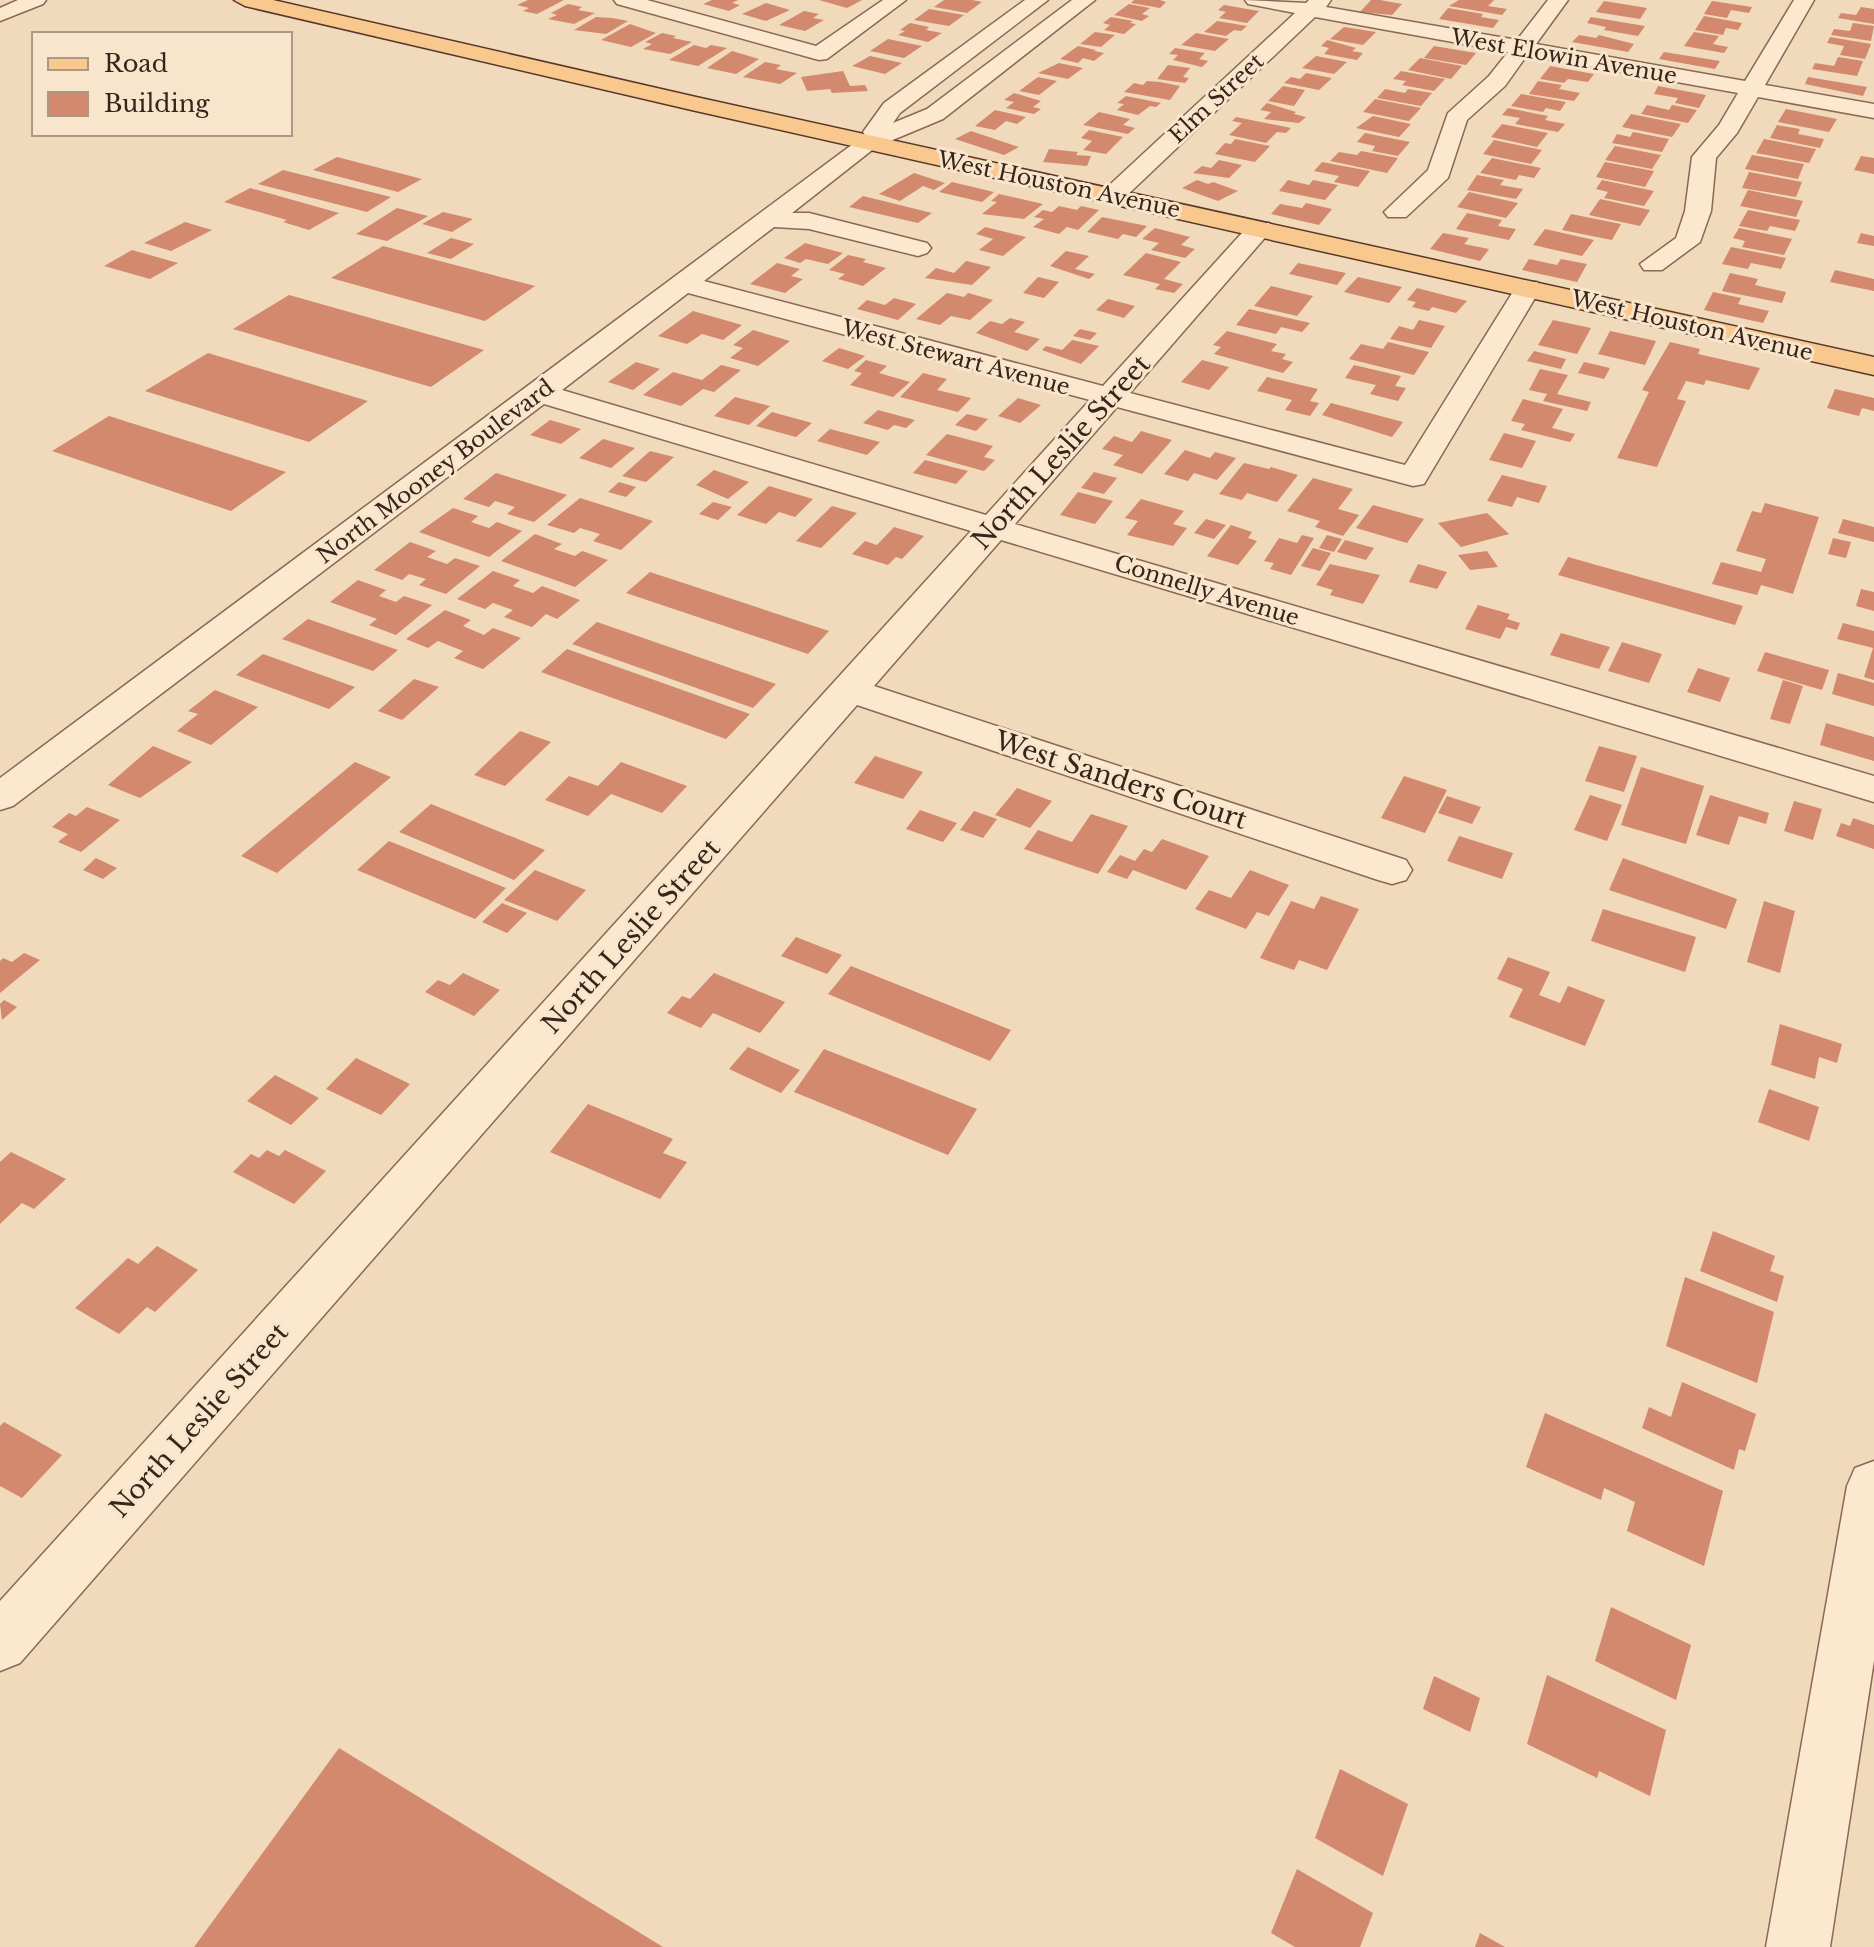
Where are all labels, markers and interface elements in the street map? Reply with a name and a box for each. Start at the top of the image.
street label: West Elowin Avenue [1448,23,1679,90]
legend [32,32,292,136]
street label: Elm Street [1164,47,1270,149]
text: Road [104,49,168,78]
text: Building [104,89,210,118]
street label: West Houston Avenue [934,145,1183,223]
street label: West Houston Avenue [1567,284,1815,366]
street label: West Stewart Avenue [838,314,1073,401]
street label: North Leslie Street [965,348,1157,556]
street label: North Mooney Boulevard [312,374,559,569]
street label: Connelly Avenue [1111,550,1302,631]
street label: West Sanders Court [990,724,1251,836]
street label: North Leslie Street [535,832,727,1040]
street label: North Leslie Street [103,1316,295,1524]

